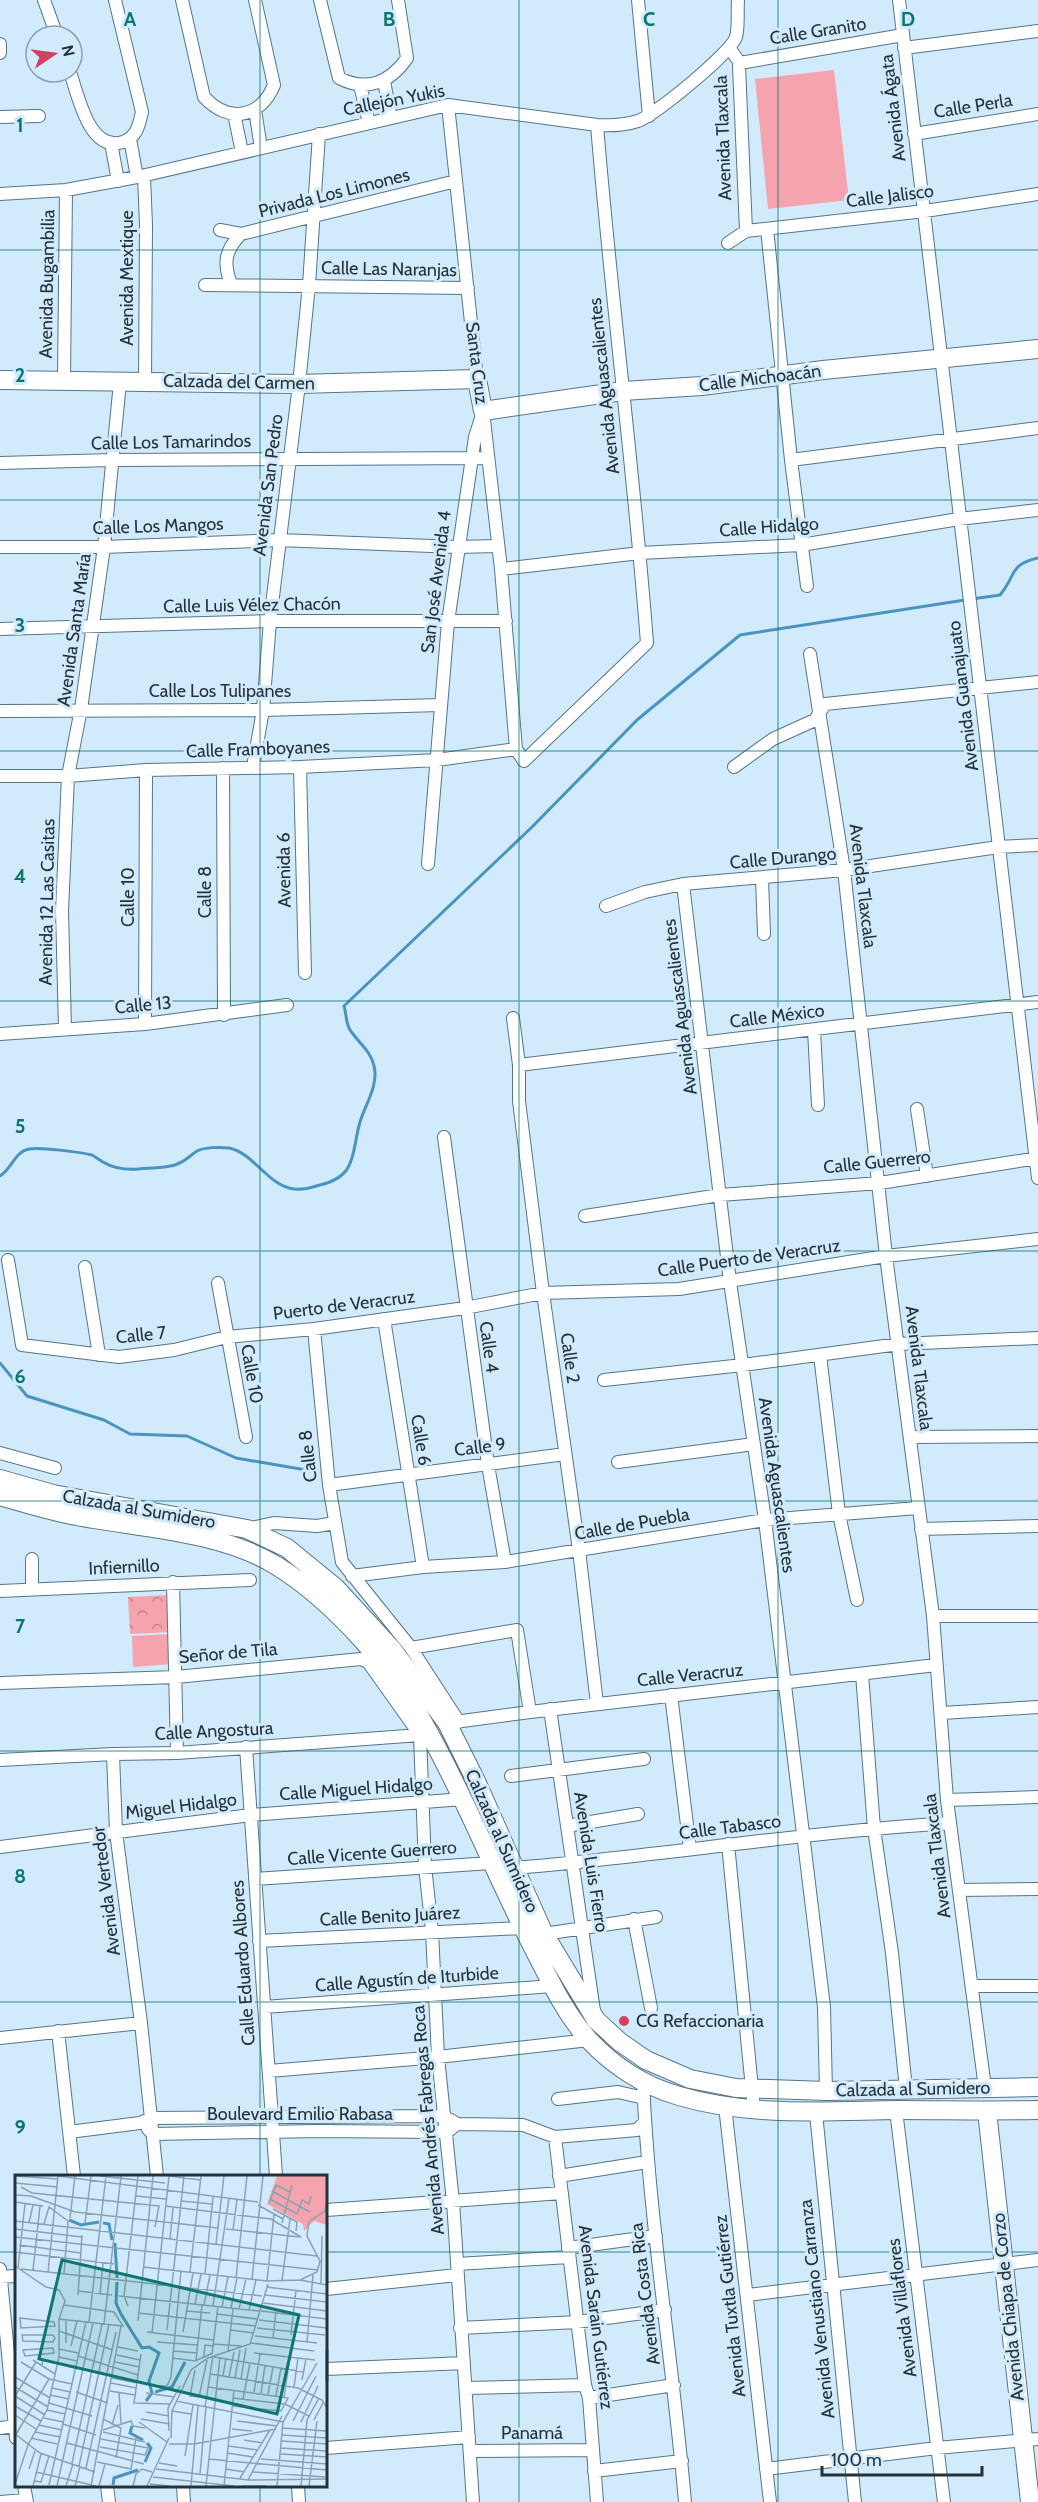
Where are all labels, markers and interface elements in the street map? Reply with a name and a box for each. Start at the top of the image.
text: A [124,7,137,31]
text: B [383,7,395,31]
text: C [643,7,655,31]
text: D [901,7,915,31]
street label: Calle Granito [768,13,868,49]
north arrow [24,24,84,84]
text: N [58,43,79,58]
street label: Avenida Ágata [875,53,910,163]
street label: Avenida Tlaxcala [710,75,736,201]
street label: Callejón Yukis [341,79,447,121]
street label: Calle Perla [932,89,1014,123]
text: 1 [16,113,24,137]
street label: Privada Los Limones [256,164,412,222]
street label: Calle Jalisco [845,180,935,212]
street label: Avenida Bugambilia [35,209,59,359]
street label: Avenida Mextique [116,210,138,346]
street label: Calle Las Naranjas [321,257,457,281]
street label: Avenida Aguascalientes [584,297,624,475]
street label: Santa Cruz [461,321,493,406]
street label: Calle Michoacán [698,360,822,396]
text: 2 [15,363,25,387]
street label: Calzada del Carmen [163,370,315,394]
street label: Avenida San Pedro [248,413,288,557]
street label: Calle Los Tamarindos [91,430,251,454]
street label: San José Avenida 4 [416,509,456,655]
street label: Calle Los Mangos [92,513,224,539]
street label: Calle Hidalgo [719,513,819,541]
street label: Avenida Santa María [52,552,96,708]
street label: Calle Luis Vélez Chacón [163,592,341,618]
text: 3 [15,613,25,637]
street label: Avenida Guanajuato [943,619,983,772]
street label: Calle Los Tulipanes [149,680,291,702]
street label: Calle Framboyanes [186,735,330,763]
street label: Avenida 12 Las Casitas [35,819,59,985]
street label: Avenida Tlaxcala [844,823,882,950]
street label: Avenida 6 [272,832,296,908]
street label: Calle Durango [729,842,837,874]
text: 4 [14,864,26,888]
street label: Calle 8 [194,866,216,918]
street label: Calle 10 [117,867,139,927]
street label: Avenida Aguascalientes [658,918,702,1096]
street label: Calle 13 [114,992,172,1018]
street label: Calle México [728,999,826,1033]
text: 5 [15,1114,25,1138]
street label: Calle Guerrero [822,1145,932,1179]
street label: Calle Puerto de Veracruz [656,1234,842,1282]
street label: Puerto de Veracruz [272,1285,417,1325]
street label: Avenida Tlaxcala [900,1305,938,1432]
street label: Calle 4 [475,1320,503,1374]
street label: Calle 7 [115,1321,167,1349]
street label: Calle 2 [556,1331,584,1385]
street label: Calle 10 [236,1343,268,1405]
text: 6 [14,1364,26,1388]
street label: Avenida Aguascalientes [754,1396,800,1574]
street label: Calle 6 [406,1413,436,1467]
street label: Calle 8 [294,1429,322,1483]
street label: Calle 9 [453,1433,507,1461]
street label: Calzada al Sumidero [61,1485,217,1533]
street label: Calle de Puebla [573,1503,692,1545]
street label: Infiernillo [88,1554,160,1580]
text: 7 [15,1614,26,1638]
street label: Señor de Tila [178,1638,279,1668]
street label: Calle Veracruz [636,1658,745,1692]
street label: Calle Angostura [154,1717,274,1745]
street label: Calzada al Sumidero [460,1766,544,1916]
street label: Calle Miguel Hidalgo [279,1773,434,1805]
street label: Miguel Hidalgo [124,1788,238,1824]
street label: Avenida Luis Fierro [569,1790,613,1934]
street label: Avenida Tlaxcala [918,1792,956,1919]
street label: Calle Tabasco [678,1810,782,1844]
street label: Avenida Vertedor [87,1825,125,1957]
street label: Calle Vicente Guerrero [287,1836,458,1870]
text: 8 [14,1864,26,1888]
street label: Calle Eduardo Albores [226,1880,260,2046]
street label: Calle Benito Juárez [319,1901,461,1931]
street label: Calle Agustín de Iturbide [314,1962,500,1996]
street label: Avenida Andrés Fabregas Roca [407,2004,449,2236]
place label: CG Refaccionaria [636,2010,764,2032]
marker: CG Refaccionaria [617,2014,631,2028]
street label: Calzada al Sumidero [835,2077,991,2101]
street label: Boulevard Emilio Rabasa [207,2103,393,2125]
text: 9 [14,2115,26,2139]
inset map [15,2175,327,2487]
street label: Avenida Venustiano Carranza [795,2198,839,2420]
street label: Avenida Chiapa de Corzo [987,2212,1029,2402]
street label: Avenida Tuxtla Gutiérrez [709,2213,751,2398]
street label: Avenida Costa Rica [625,2221,665,2366]
street label: Avenida Sarain Gutiérrez [574,2224,618,2411]
street label: Avenida Villaflores [883,2237,921,2379]
street label: Panamá [501,2422,563,2444]
scale bar [822,2439,982,2477]
text: 100 m [831,2449,882,2471]

